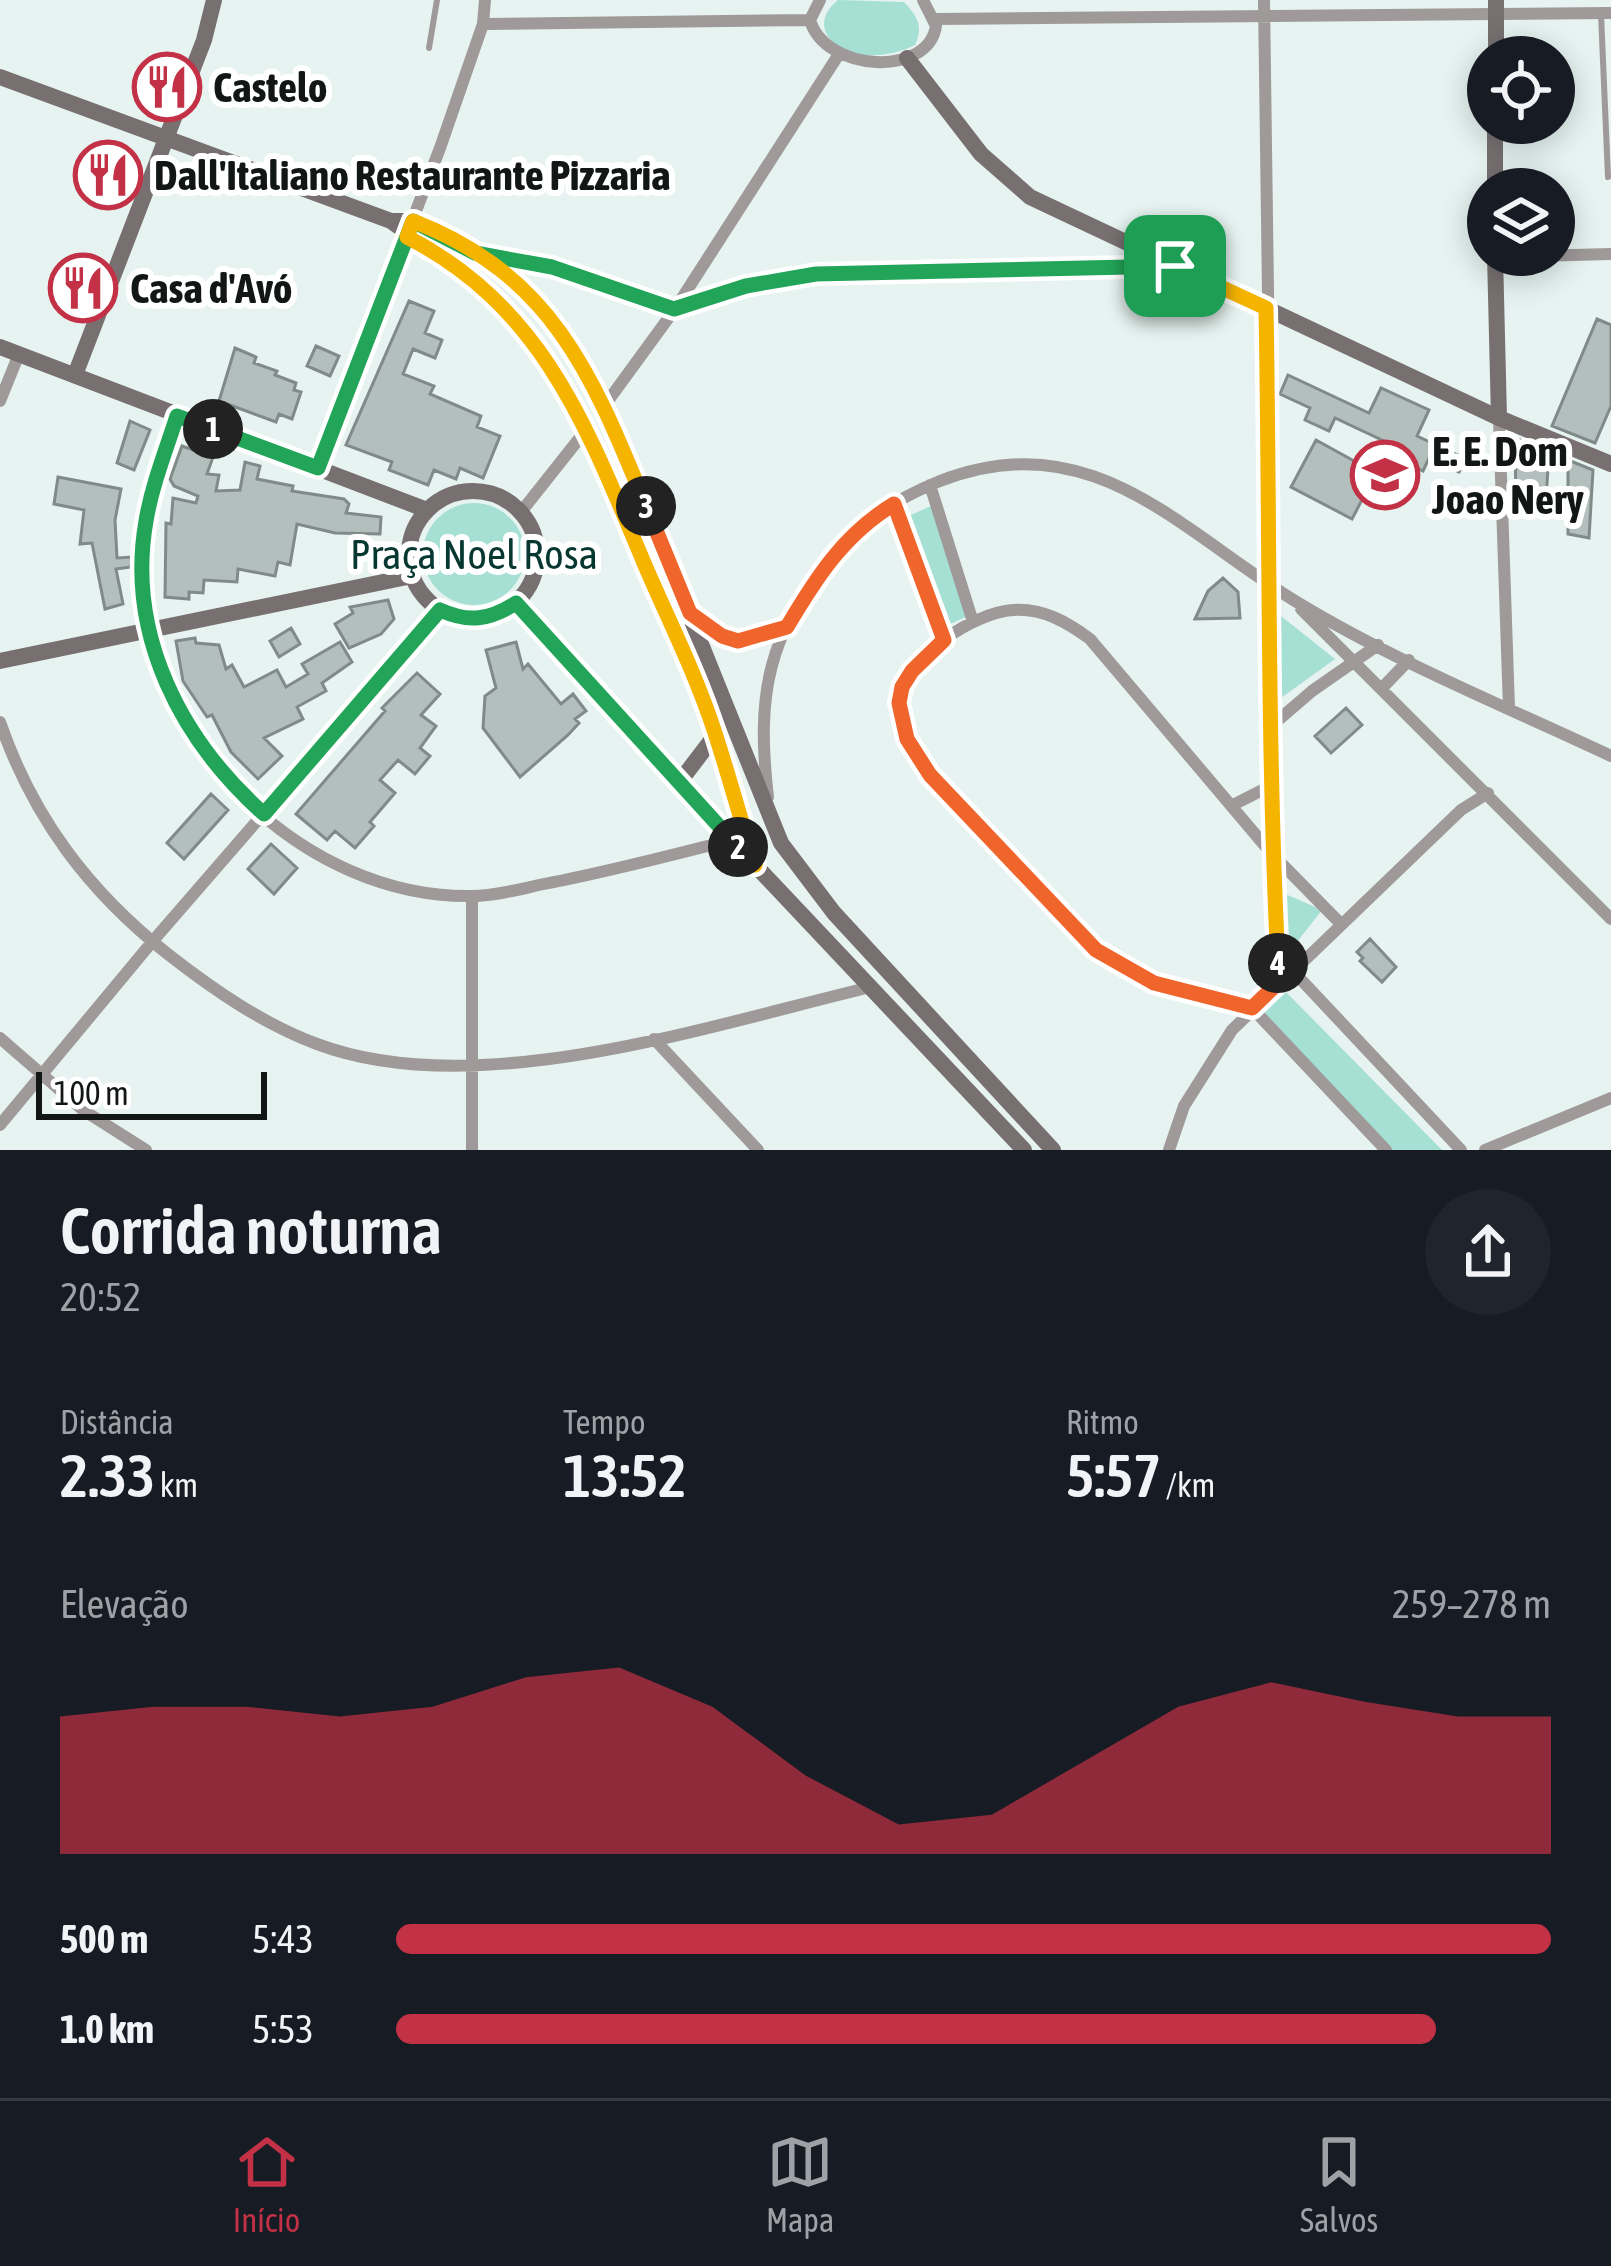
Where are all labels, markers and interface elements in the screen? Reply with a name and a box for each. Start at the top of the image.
map controls [1467,36,1575,276]
button: locate [1467,36,1575,144]
restaurant icon: Castelo [132,52,202,122]
place label: Castelo [213,63,327,111]
restaurant icon: Dall'Italiano Restaurante Pizzaria [73,140,143,210]
place label: Dall'Italiano Restaurante Pizzaria [154,151,671,199]
button: layers [1467,168,1575,276]
pin [1124,215,1226,317]
icon: arrive [1142,233,1208,299]
restaurant icon: Casa d'Avó [48,253,118,323]
place label: Casa d'Avó [130,264,293,312]
pin: 1 [183,399,243,459]
text: 1 [205,410,221,448]
place label: E. E. Dom Joao Nery [1431,427,1584,523]
school or university icon: E. E. Dom Joao Nery [1350,440,1420,510]
pin: 3 [616,476,676,536]
text: 3 [638,487,654,525]
park label: Praça Noel Rosa [350,530,598,578]
pin: 2 [708,817,768,877]
text: 2 [730,828,746,866]
pin: 4 [1248,933,1308,993]
text: 4 [1270,944,1286,982]
scale bar [36,1066,267,1119]
text: 100 m [54,1074,129,1112]
button: share [1425,1189,1551,1315]
text: Corrida noturna [60,1192,442,1268]
text: 20:52 [60,1275,141,1319]
text: Distância [60,1403,174,1441]
text: Tempo [563,1403,645,1441]
text: Ritmo [1066,1403,1139,1441]
text: 2.33 [60,1441,155,1510]
text: 13:52 [563,1441,686,1510]
text: 5:57 [1066,1441,1161,1510]
text: km [155,1466,198,1504]
text: /km [1161,1466,1215,1504]
text: Elevação [60,1582,189,1626]
text: 259–278 m [1392,1582,1551,1626]
text: 500 m [60,1917,148,1961]
text: 5:43 [252,1917,314,1961]
text: 1.0 km [60,2007,154,2051]
text: 5:53 [252,2007,314,2051]
tab: Início [233,2129,300,2239]
tab: Mapa [766,2129,834,2239]
tab: Salvos [1300,2129,1378,2239]

